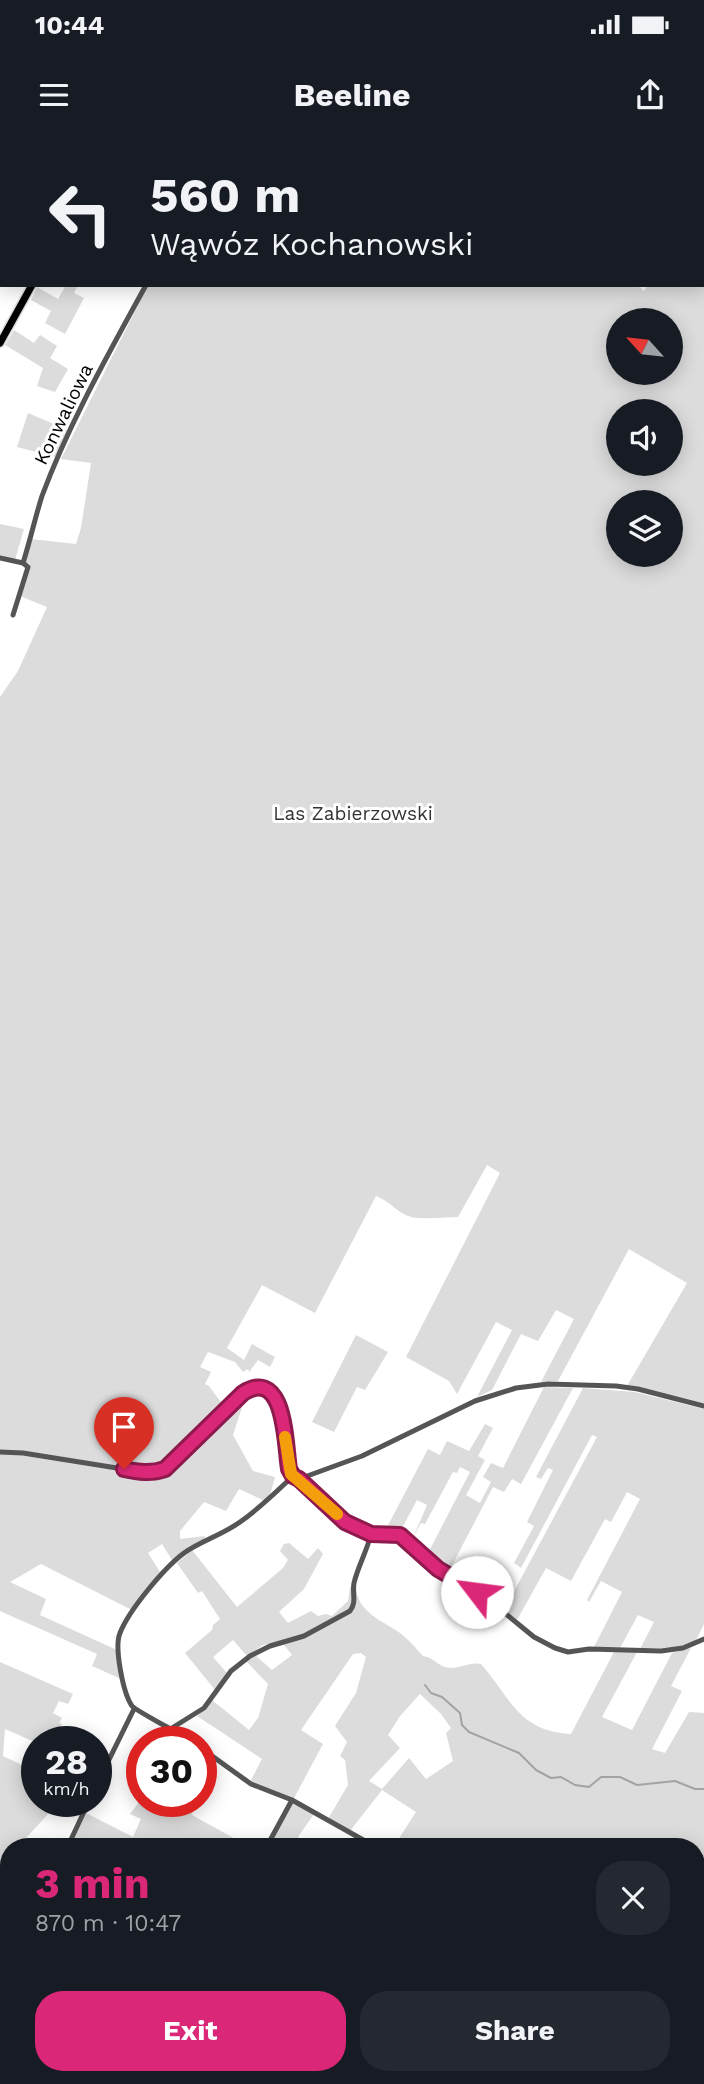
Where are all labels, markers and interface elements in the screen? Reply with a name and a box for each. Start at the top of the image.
text: 10:44 [35,10,104,40]
icon: menu [35,76,73,114]
text: Beeline [293,76,411,114]
icon: share [631,76,669,114]
text: 560 m [150,166,300,224]
icon: left [35,168,126,259]
text: Wąwóz Kochanowski [150,225,474,263]
north arrow [606,308,682,385]
map controls [606,308,683,567]
street label: Konwaliowa [29,360,98,468]
button: sound [606,399,683,476]
button: layers [606,490,683,567]
park label: Las Zabierzowski [273,802,433,825]
pin [94,1397,154,1469]
icon: arrive [105,1408,143,1446]
position arrow [440,1555,514,1629]
speed limit sign: 30 [126,1726,217,1817]
text: 28 [45,1741,88,1783]
text: km/h [43,1778,90,1799]
text: 3 min [35,1859,150,1908]
button: close [596,1861,670,1935]
text: 870 m · 10:47 [35,1910,181,1937]
button: Exit [35,1991,346,2071]
button: Share [360,1991,670,2071]

